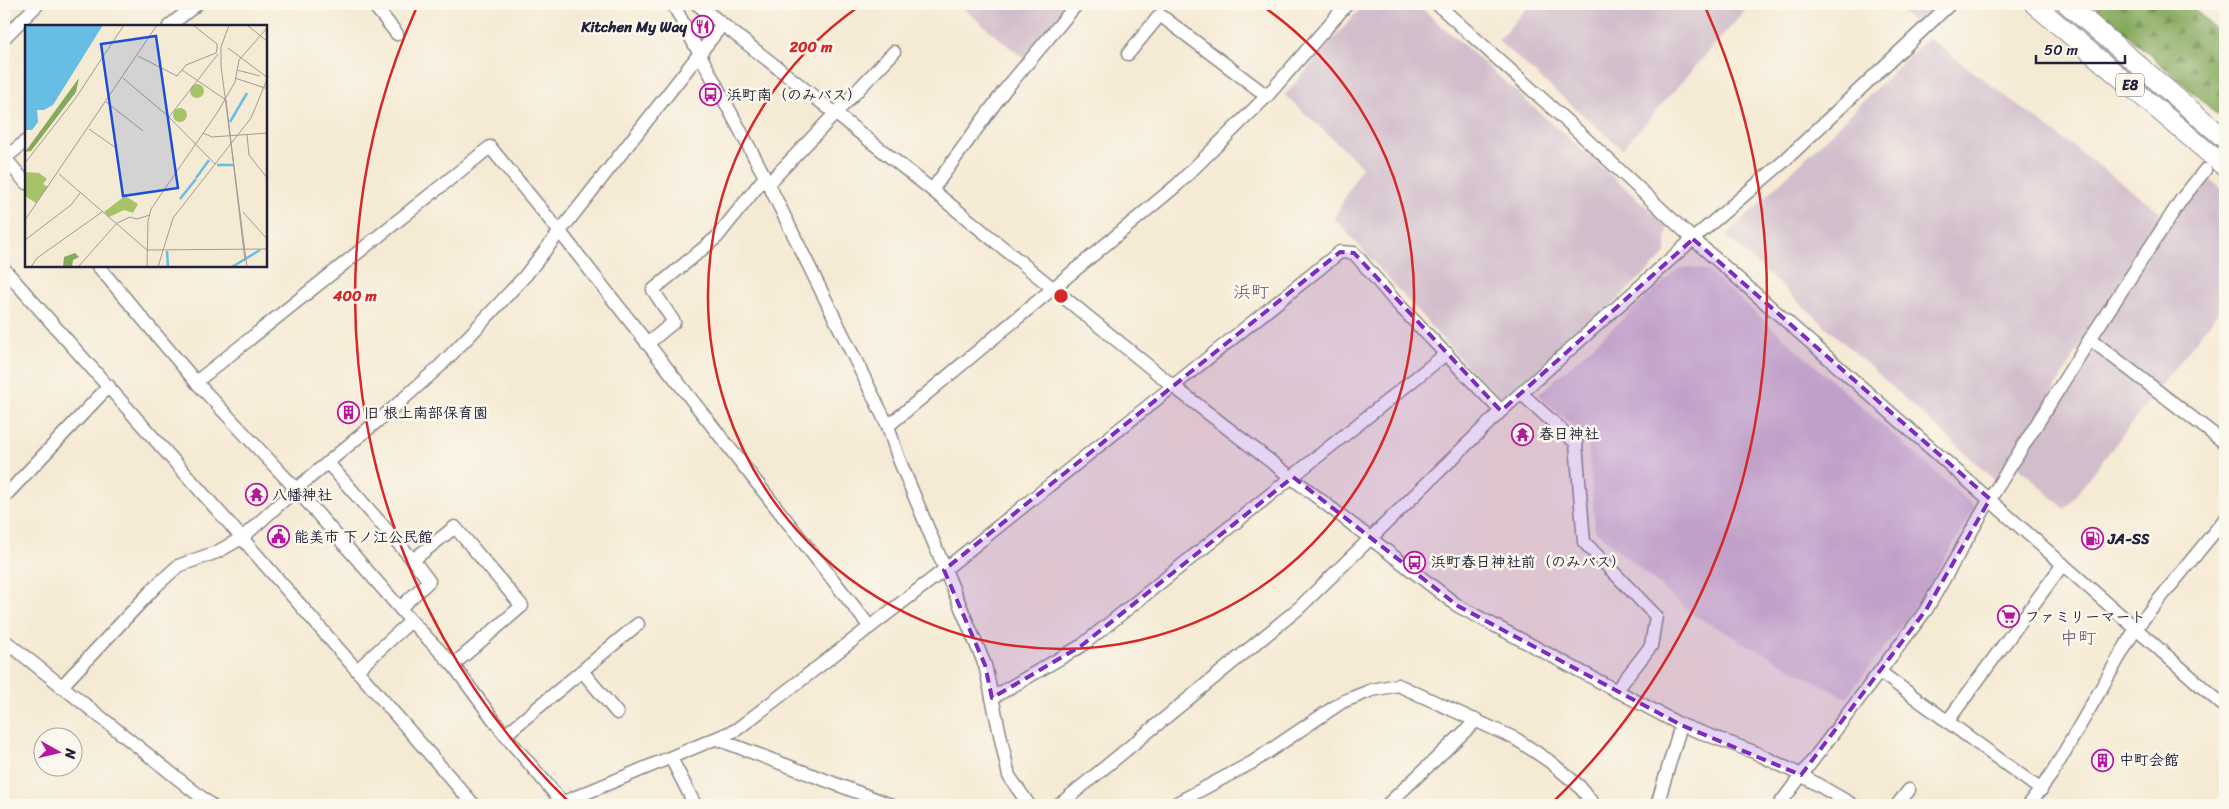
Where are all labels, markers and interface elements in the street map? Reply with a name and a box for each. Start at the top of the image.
place label: Kitchen My Way [580,14,687,40]
restaurant icon: Kitchen My Way [691,15,715,39]
inset map [25,25,268,268]
scale bar [2036,32,2125,64]
text: 200 m [788,34,833,60]
text: 50 m [2044,37,2079,63]
road number: E8 [2116,74,2144,96]
place label: 浜町南（のみバス） [727,82,862,108]
bus stop icon: 浜町南（のみバス） [699,83,723,107]
district label: 浜町 [1233,276,1269,308]
text: 400 m [332,283,377,309]
centre of rings [1052,287,1070,305]
place label: 旧 根上南部保育園 [364,400,488,426]
building icon: 旧 根上南部保育園 [336,401,360,425]
place label: 春日神社 [1539,421,1599,447]
temple icon: 春日神社 [1511,422,1535,446]
place label: 八幡神社 [272,482,332,508]
temple icon: 八幡神社 [244,483,268,507]
place label: 能美市 下ノ江公民館 [294,524,433,550]
public building icon: 能美市 下ノ江公民館 [266,525,290,549]
place label: JA-SS [2107,526,2150,552]
fuel station icon: JA-SS [2080,527,2104,551]
place label: 浜町春日神社前（のみバス） [1431,549,1626,575]
bus stop icon: 浜町春日神社前（のみバス） [1403,550,1427,574]
place label: ファミリーマート [2025,604,2146,630]
supermarket icon: ファミリーマート [1997,605,2021,629]
district label: 中町 [2060,622,2096,654]
north arrow [32,726,82,776]
text: N [57,746,84,761]
place label: 中町会館 [2119,747,2179,773]
building icon: 中町会館 [2091,748,2115,772]

